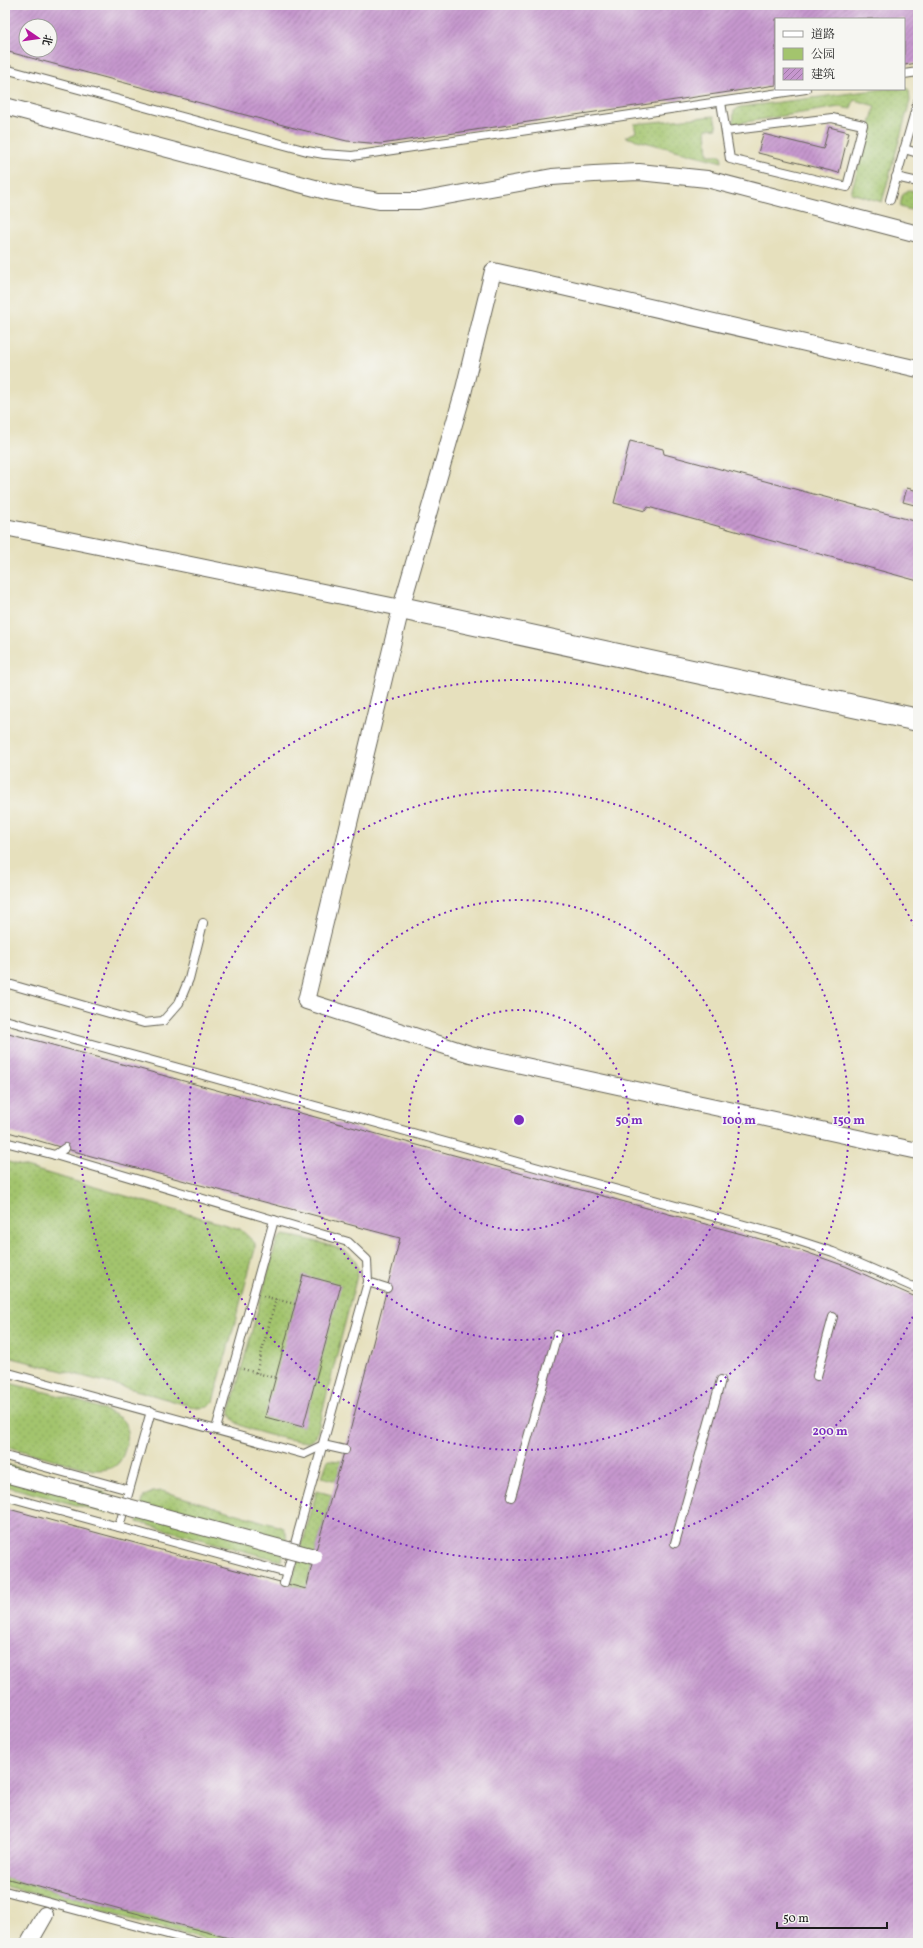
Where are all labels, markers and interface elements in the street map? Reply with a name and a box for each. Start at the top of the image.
north arrow [18,18,58,58]
legend [775,18,905,90]
text: 道路 [811,27,835,43]
text: 北 [38,33,55,47]
text: 公园 [811,47,835,63]
text: 建筑 [811,67,835,83]
centre of rings [512,1113,526,1127]
text: 50 m [615,1113,643,1129]
text: 100 m [722,1113,756,1129]
text: 150 m [833,1113,865,1129]
text: 200 m [812,1424,848,1440]
scale bar [777,1904,887,1930]
text: 50 m [783,1911,809,1927]

